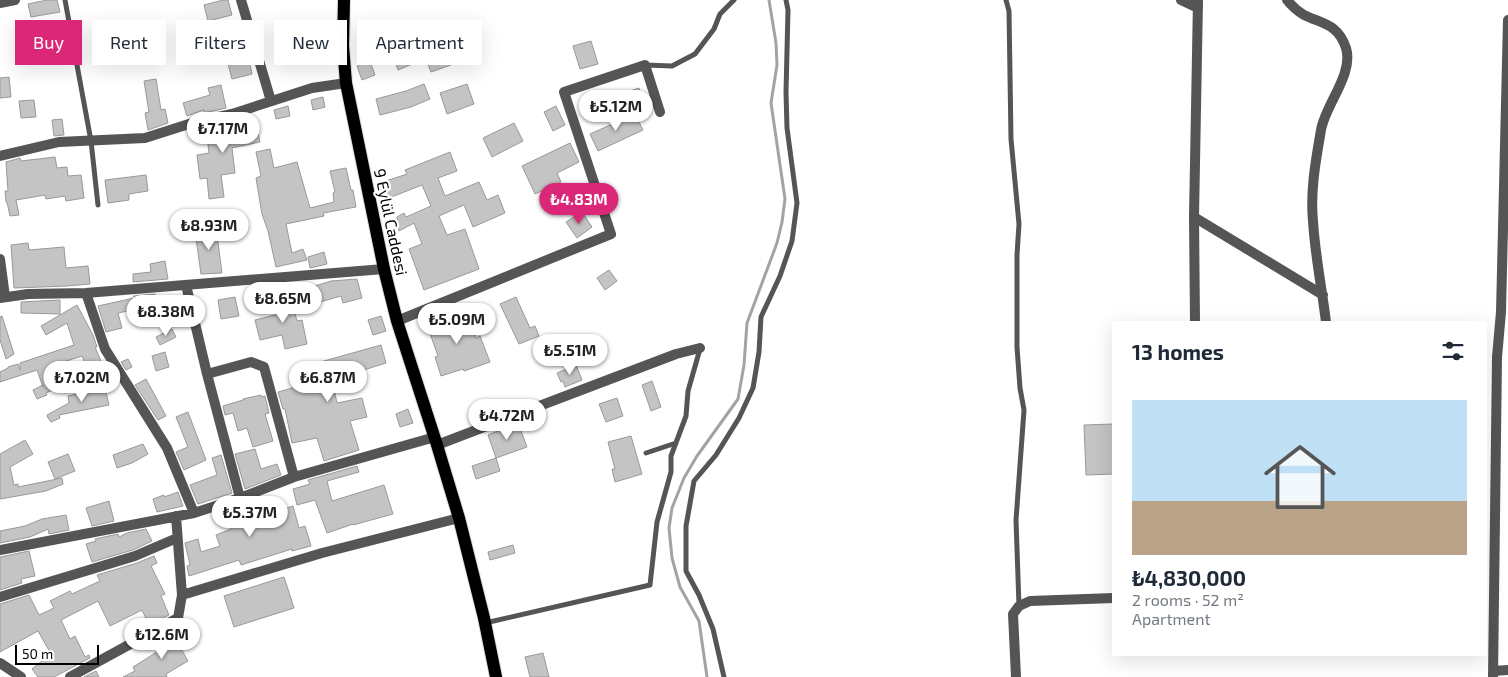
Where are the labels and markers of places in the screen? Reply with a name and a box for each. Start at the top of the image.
pin: ₺5.12M [575,90,657,132]
pin: ₺7.17M [182,112,264,154]
pin: ₺4.83M [538,182,620,225]
pin: ₺8.93M [168,208,250,251]
pin: ₺8.65M [242,282,324,324]
pin: ₺8.38M [125,294,207,337]
pin: ₺5.09M [416,302,498,345]
pin: ₺5.51M [529,334,611,376]
pin: ₺7.02M [41,360,123,403]
pin: ₺6.87M [287,360,369,403]
pin: ₺4.72M [466,398,548,441]
pin: ₺5.37M [209,496,291,538]
pin: ₺12.6M [121,618,203,660]

